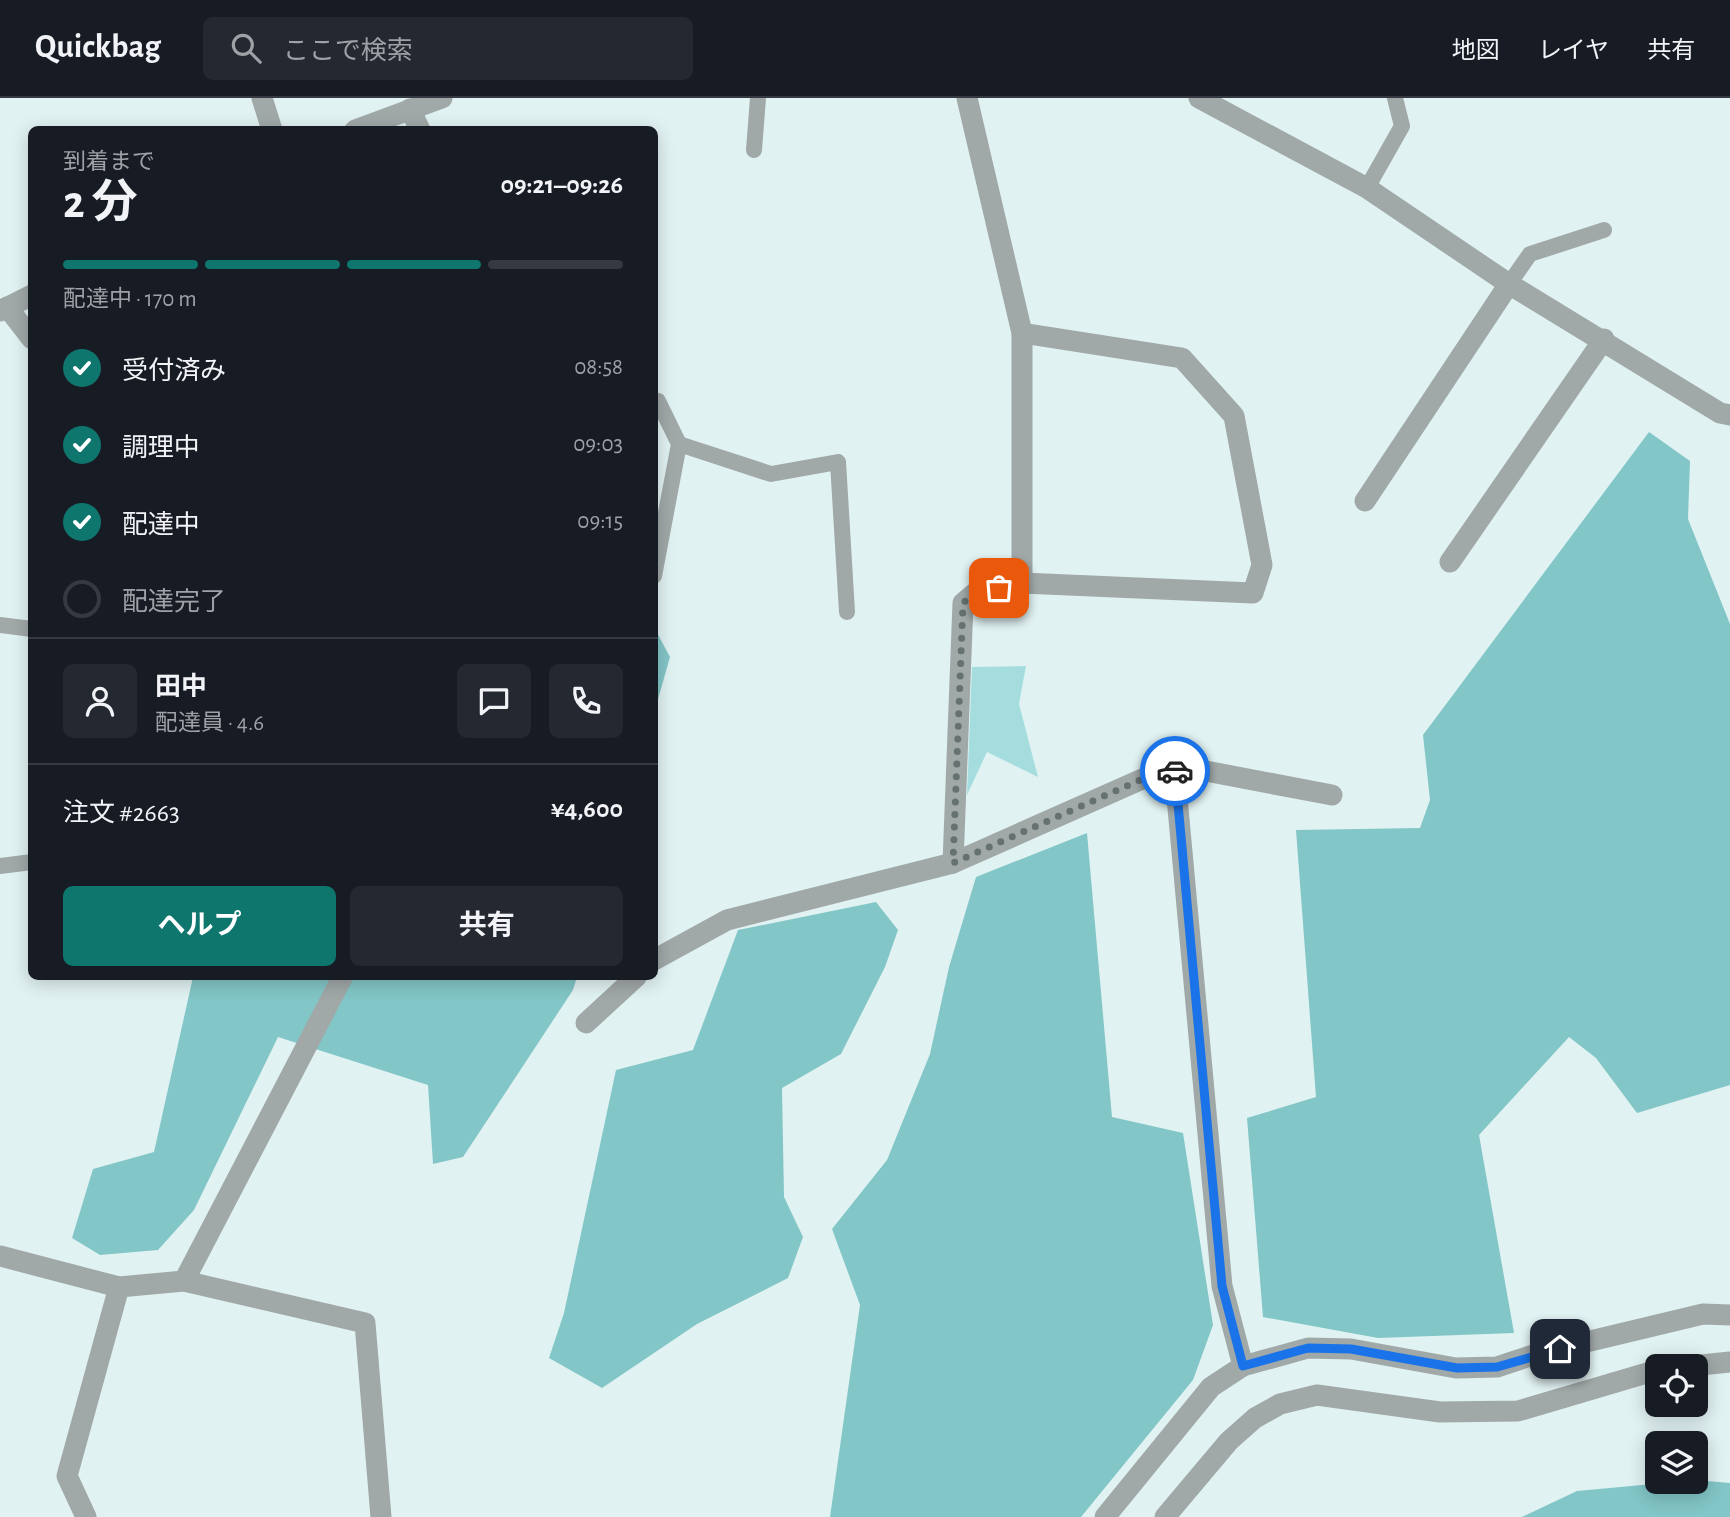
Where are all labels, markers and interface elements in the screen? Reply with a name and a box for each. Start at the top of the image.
search box [203,17,693,80]
icon: search [227,29,265,67]
text: Quickbag [35,31,161,64]
text: ここで検索 [283,38,413,64]
text: 地図 [1452,39,1500,63]
text: レイヤ [1538,39,1609,63]
text: 共有 [1647,39,1695,63]
text: 到着まで [63,151,155,174]
text: 09:21–09:26 [500,172,623,198]
text: 2 分 [63,180,138,226]
text: 配達中 · 170 m [63,288,197,311]
icon: check [63,349,101,387]
text: 08:58 [574,356,623,379]
text: 受付済み [122,358,226,384]
icon: check [63,426,101,464]
text: 09:03 [573,433,623,456]
text: 調理中 [122,435,200,461]
icon: check [63,503,101,541]
text: 09:15 [577,510,623,533]
text: 配達中 [122,512,200,538]
pin [969,558,1029,618]
icon: bag [980,569,1018,607]
text: 配達完了 [122,589,226,615]
button: person [63,664,137,738]
button: chat [457,664,531,738]
button: phone [549,664,623,738]
text: 田中 [155,674,207,700]
text: 配達員 · 4.6 [155,712,264,735]
courier [1140,736,1210,806]
icon: car [1156,752,1194,790]
text: ¥4,600 [551,796,623,822]
text: 注文 #2663 [63,800,180,826]
button: ヘルプ [63,886,336,966]
button: 共有 [350,886,623,966]
pin [1530,1319,1590,1379]
icon: home [1541,1330,1579,1368]
map controls [1645,1354,1708,1494]
button: locate [1645,1354,1708,1417]
button: layers [1645,1431,1708,1494]

